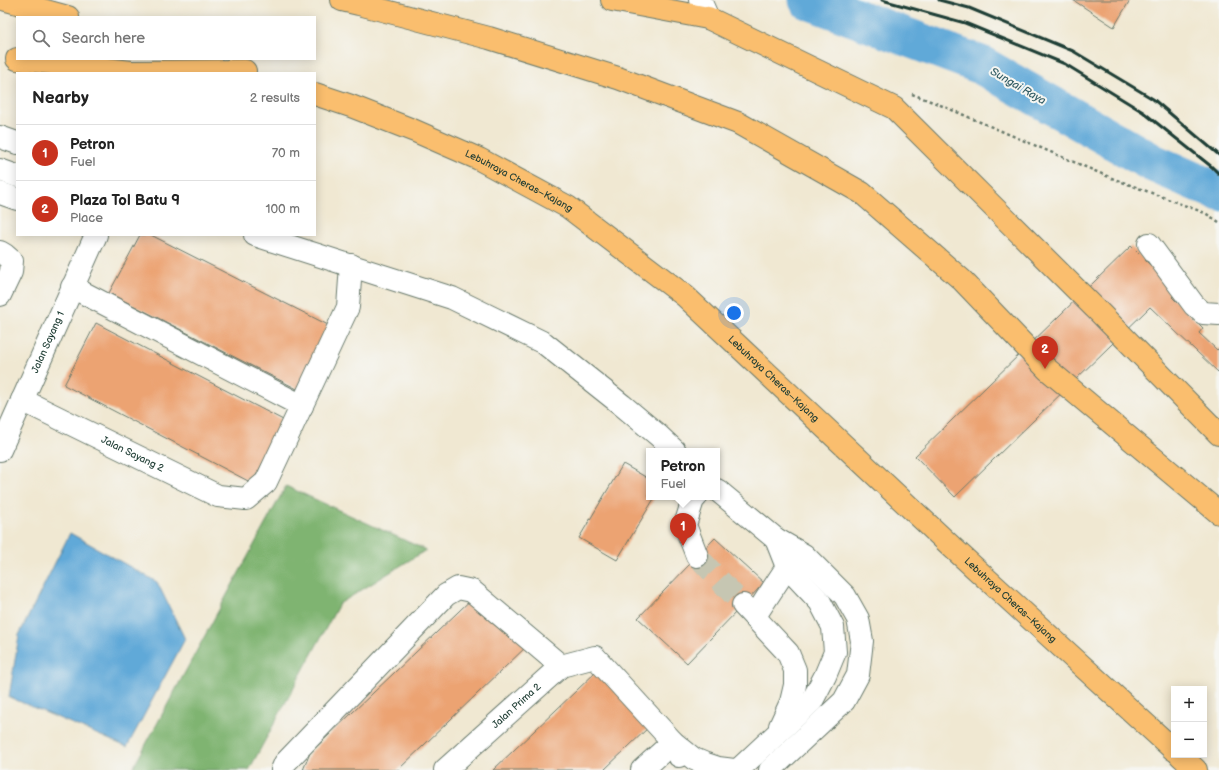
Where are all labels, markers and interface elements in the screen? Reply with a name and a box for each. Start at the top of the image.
search box [16,16,316,60]
icon: search [30,27,52,49]
text: Search here [62,29,145,48]
water label: Sungai Raya [988,65,1048,107]
text: Nearby [32,88,89,108]
text: 2 results [250,90,300,106]
text: Petron [70,135,115,154]
text: 1 [42,145,48,161]
text: 70 m [272,145,300,161]
street label: Lebuhraya Cheras–Kajang [463,148,575,215]
text: Fuel [70,154,95,170]
text: Plaza Tol Batu 9 [70,191,180,210]
text: 2 [41,201,49,217]
text: 100 m [265,201,300,217]
text: Place [70,210,103,226]
your location [724,303,744,323]
street label: Jalan Sayang 1 [29,309,67,375]
street label: Lebuhraya Cheras–Kajang [725,333,822,425]
pin: 2 [1032,336,1058,369]
street label: Jalan Sayang 2 [99,434,166,475]
popup [646,448,720,500]
text: Petron [661,457,705,476]
text: Fuel [661,476,686,492]
pin: 1 [670,513,696,546]
street label: Lebuhraya Cheras–Kajang [962,555,1059,646]
street label: Jalan Prima 2 [489,681,544,731]
map controls [1171,686,1207,758]
button: + [1171,686,1207,722]
button: − [1171,722,1207,758]

